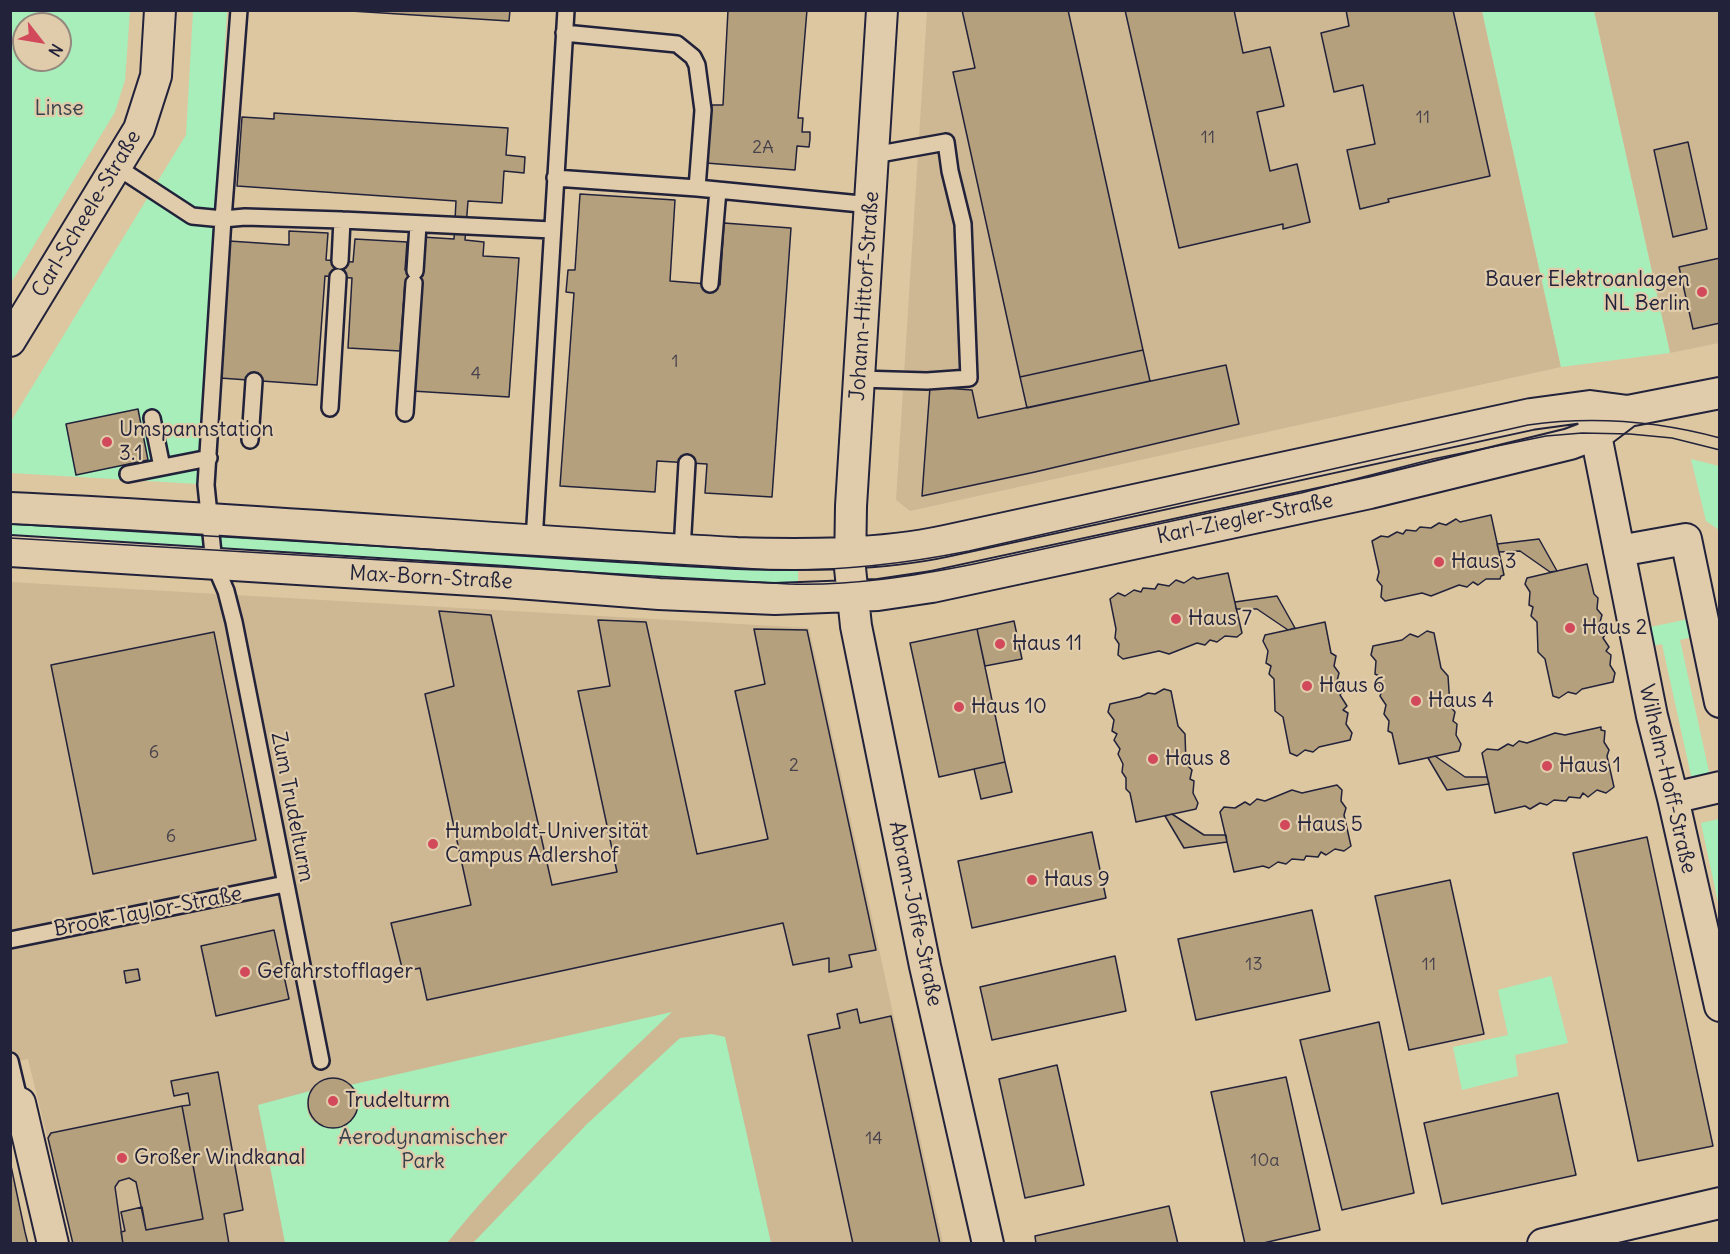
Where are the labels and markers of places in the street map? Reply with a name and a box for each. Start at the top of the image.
place label: Bauer Elektroanlagen NL Berlin [1485,267,1690,317]
marker: Bauer Elektroanlagen NL Berlin [1695,285,1709,299]
place label: Umspannstation 3.1 [119,417,274,467]
marker: Umspannstation 3.1 [100,435,114,449]
place label: Haus 3 [1451,549,1517,575]
marker: Haus 3 [1432,555,1446,569]
place label: Haus 7 [1188,606,1252,632]
marker: Haus 7 [1169,612,1183,626]
place label: Haus 2 [1582,615,1647,641]
marker: Haus 2 [1563,621,1577,635]
place label: Haus 11 [1012,631,1082,657]
marker: Haus 11 [993,637,1007,651]
place label: Haus 6 [1319,673,1385,699]
marker: Haus 6 [1300,679,1314,693]
place label: Haus 4 [1428,688,1494,714]
place label: Haus 10 [971,694,1047,720]
marker: Haus 4 [1409,694,1423,708]
marker: Haus 10 [952,700,966,714]
place label: Haus 8 [1165,746,1231,772]
marker: Haus 8 [1146,752,1160,766]
place label: Haus 1 [1559,753,1621,779]
marker: Haus 1 [1540,759,1554,773]
place label: Haus 5 [1297,812,1363,838]
marker: Haus 5 [1278,818,1292,832]
place label: Humboldt-Universität Campus Adlershof [445,819,648,869]
marker: Humboldt-Universität Campus Adlershof [426,837,440,851]
place label: Haus 9 [1044,867,1110,893]
marker: Haus 9 [1025,873,1039,887]
place label: Gefahrstofflager [257,959,413,985]
marker: Gefahrstofflager [238,965,252,979]
place label: Trudelturm [345,1088,450,1114]
marker: Trudelturm [326,1094,340,1108]
place label: Großer Windkanal [134,1145,305,1171]
marker: Großer Windkanal [115,1151,129,1165]

